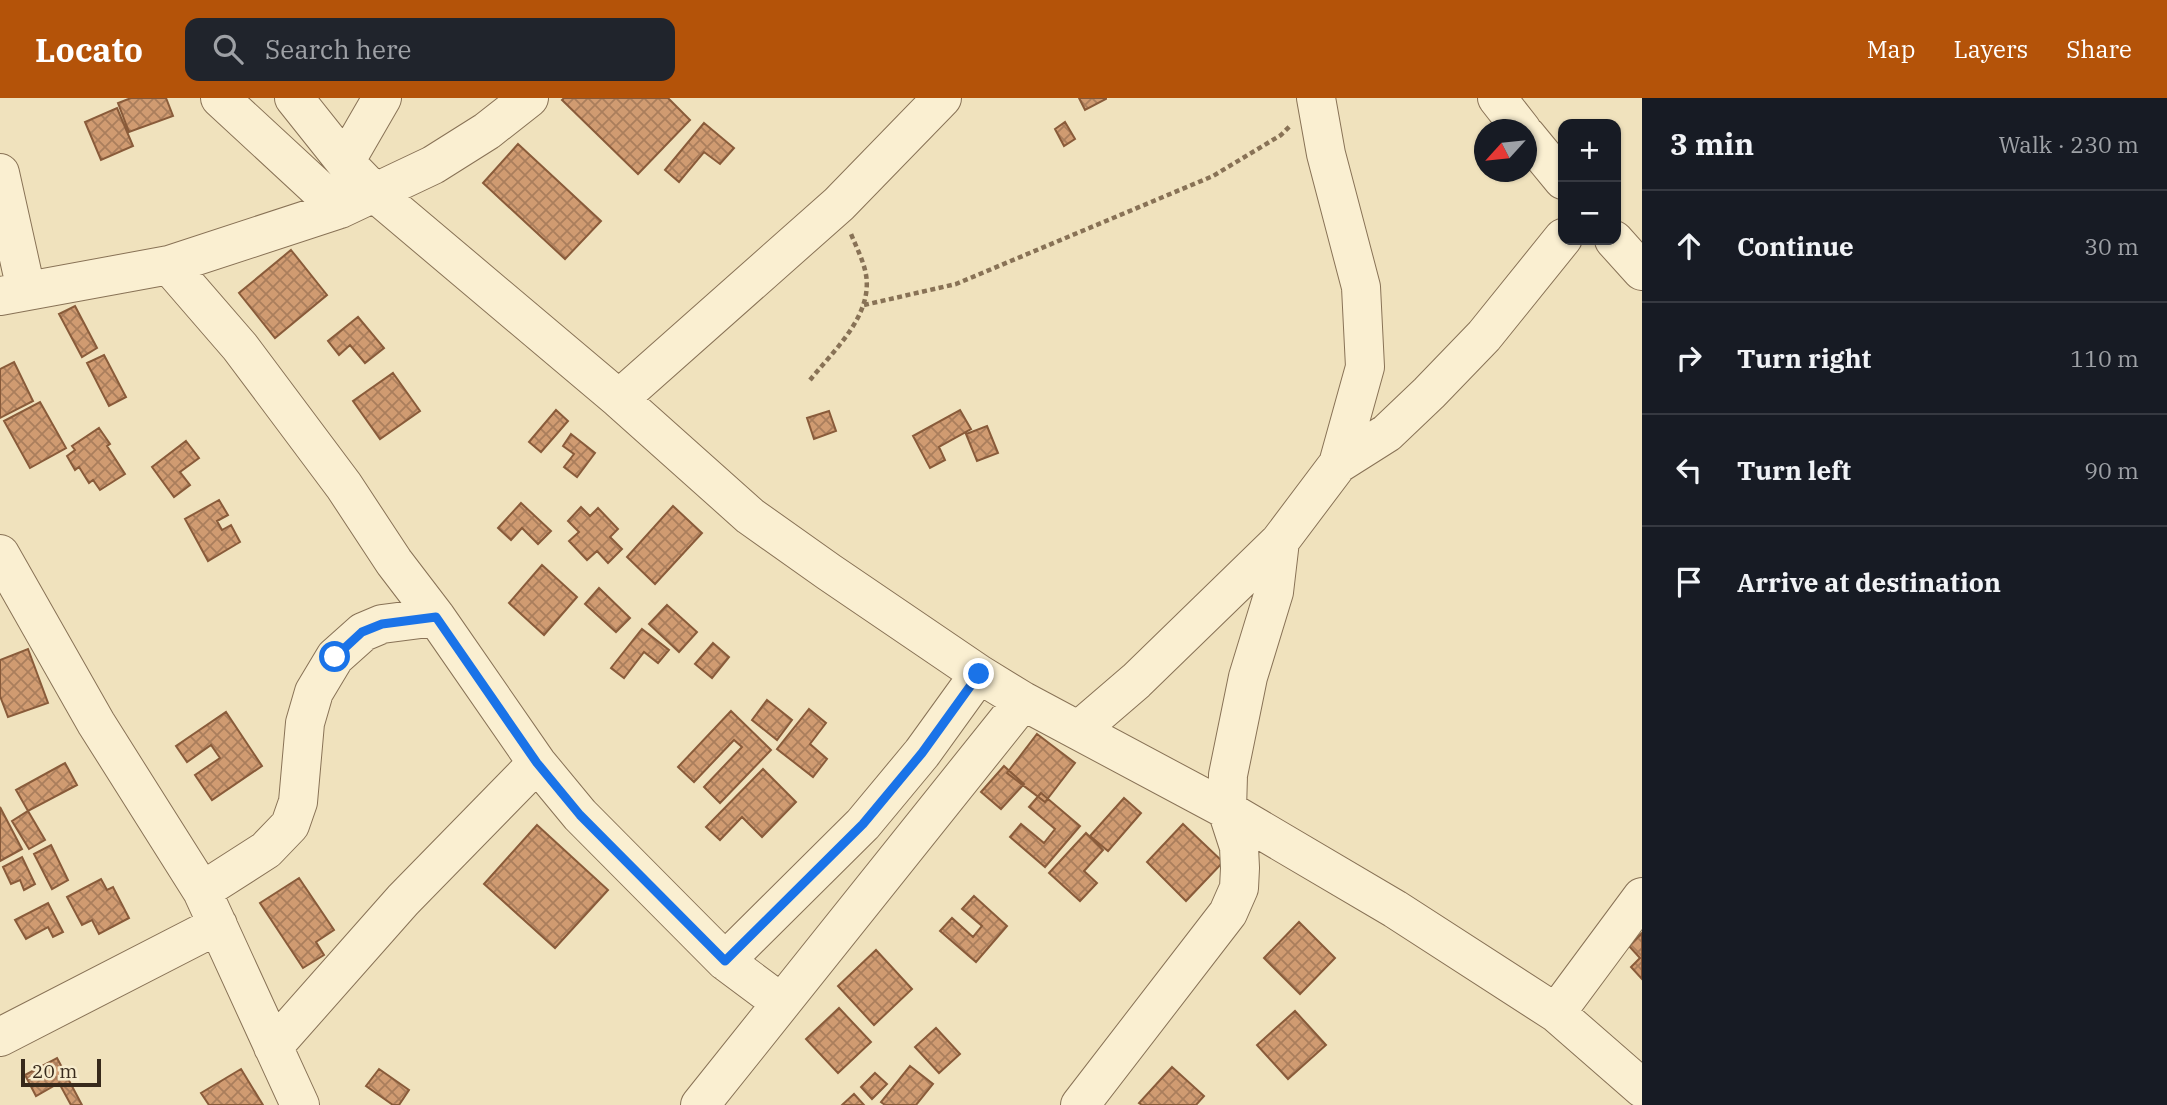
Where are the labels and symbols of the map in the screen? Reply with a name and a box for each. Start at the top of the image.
north arrow [1474,119,1537,182]
route start [319,641,350,672]
route end [963,658,994,689]
scale bar [21,1056,102,1088]

